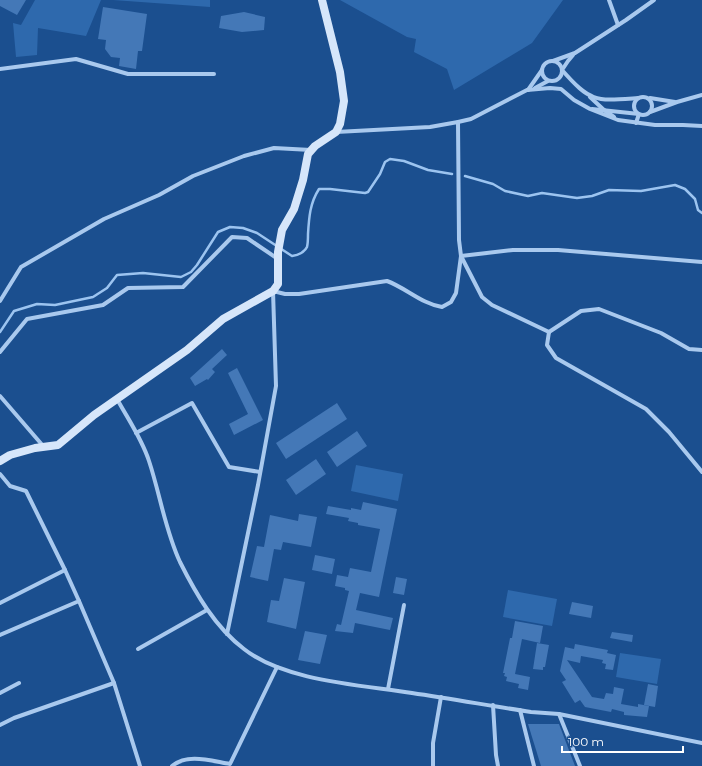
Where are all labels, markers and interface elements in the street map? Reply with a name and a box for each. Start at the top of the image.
scale bar [562,728,683,754]
text: 100 m [568,734,604,749]

